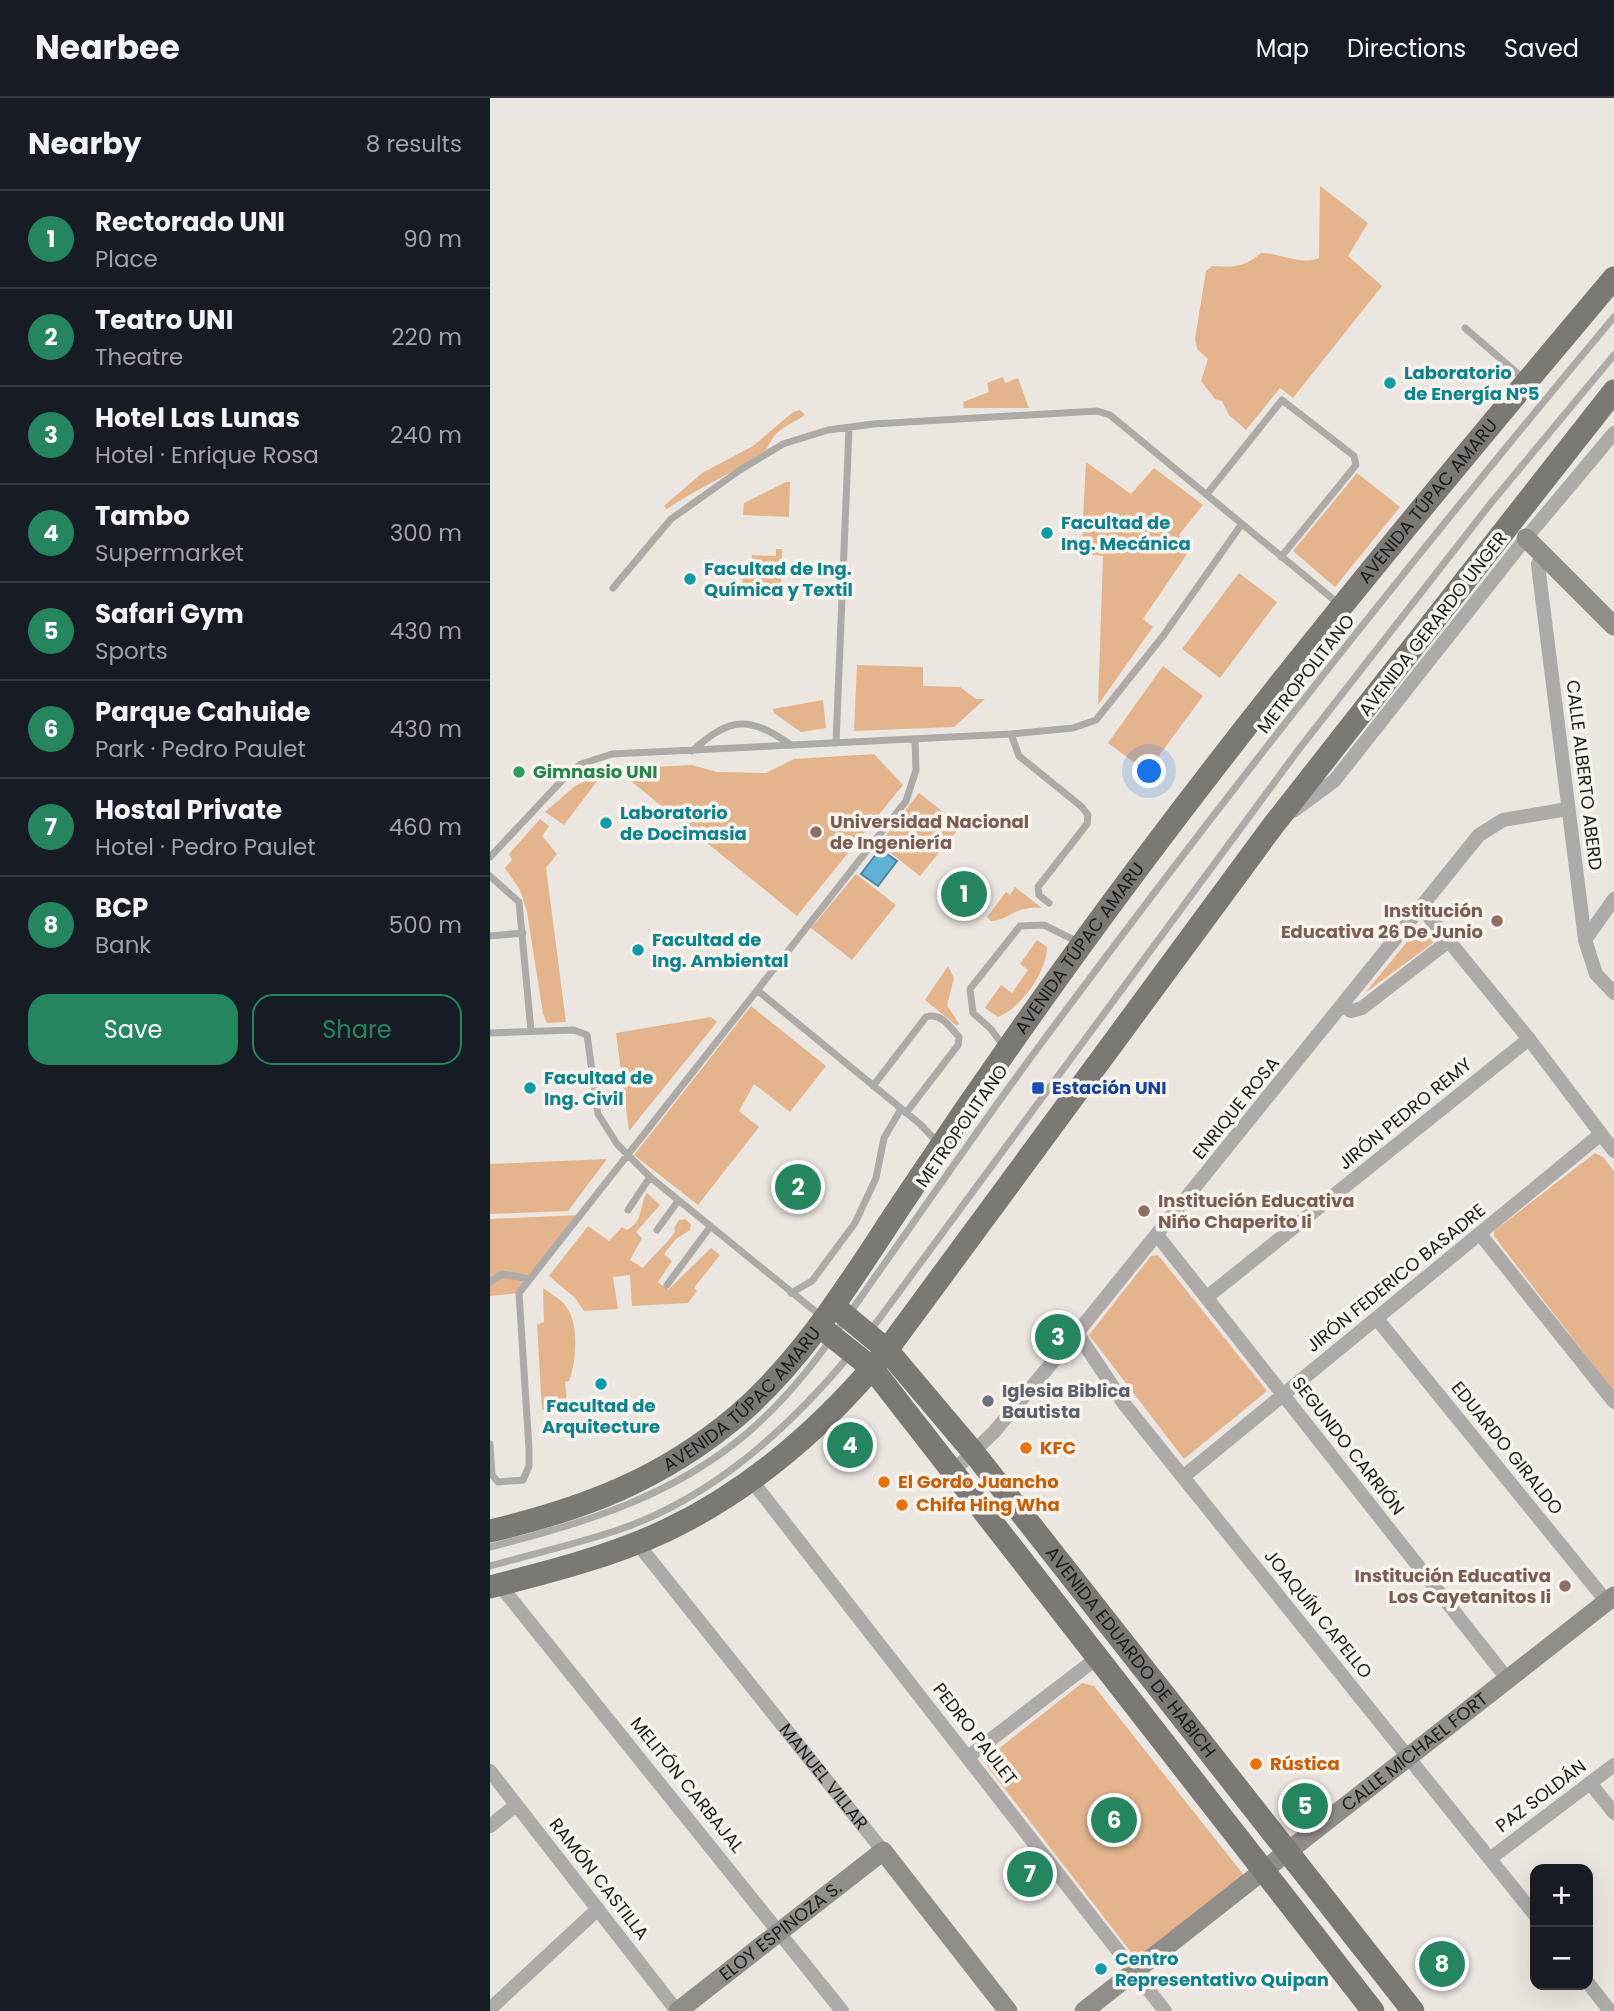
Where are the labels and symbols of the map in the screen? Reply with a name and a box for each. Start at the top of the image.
place label: Laboratorio de Energía N°5 [1404,360,1539,406]
marker: Laboratorio de Energía N°5 [1382,375,1398,391]
street label: AVENIDA TÚPAC AMARU [1352,413,1503,588]
place label: Facultad de Ing. Mecánica [1061,510,1191,556]
marker: Facultad de Ing. Mecánica [1039,525,1055,541]
street label: AVENIDA GERARDO UNGER [1353,526,1513,721]
place label: Facultad de Ing. Química y Textil [704,556,853,602]
marker: Facultad de Ing. Química y Textil [682,571,698,587]
street label: METROPOLITANO [1251,609,1360,739]
street label: CALLE ALBERTO ABERD [1560,678,1609,872]
your location [1132,754,1166,788]
place label: Gimnasio UNI [533,759,658,784]
marker: Gimnasio UNI [511,764,527,780]
place label: Laboratorio de Docimasia [620,800,747,846]
place label: Universidad Nacional de Ingeniería [830,809,1029,855]
marker: Laboratorio de Docimasia [598,815,614,831]
marker: Universidad Nacional de Ingeniería [808,824,824,840]
street label: AVENIDA TÚPAC AMARU [1008,857,1150,1039]
pin: 1 [941,868,987,920]
place label: Institución Educativa 26 De Junio [1281,898,1483,944]
marker: Institución Educativa 26 De Junio [1489,913,1505,929]
place label: Facultad de Ing. Ambiental [652,927,788,973]
marker: Facultad de Ing. Ambiental [630,942,646,958]
street label: ENRIQUE ROSA [1186,1051,1285,1164]
street label: JIRÓN PEDRO REMY [1333,1052,1477,1175]
street label: METROPOLITANO [910,1059,1013,1192]
place label: Facultad de Ing. Civil [544,1065,653,1111]
place label: Estación UNI [1052,1075,1166,1100]
marker: Facultad de Ing. Civil [522,1080,538,1096]
marker: Estación UNI [1030,1080,1046,1096]
pin: 2 [775,1161,821,1213]
place label: Institución Educativa Niño Chaperito Ii [1158,1188,1354,1234]
street label: JIRÓN FEDERICO BASADRE [1301,1197,1491,1358]
marker: Institución Educativa Niño Chaperito Ii [1136,1203,1152,1219]
pin: 3 [1035,1311,1081,1363]
street label: AVENIDA TÚPAC AMARU [658,1321,826,1477]
street label: SEGUNDO CARRIÓN [1286,1371,1410,1520]
marker: Facultad de Arquitecture [593,1376,609,1392]
street label: EDUARDO GIRALDO [1446,1376,1569,1520]
place label: Iglesia Biblica Bautista [1002,1378,1130,1424]
place label: Facultad de Arquitecture [542,1393,660,1439]
marker: Iglesia Biblica Bautista [980,1393,996,1409]
pin: 4 [827,1419,873,1471]
place label: KFC [1040,1435,1076,1460]
marker: KFC [1018,1440,1034,1456]
place label: El Gordo Juancho [898,1469,1059,1494]
marker: El Gordo Juancho [876,1474,892,1490]
place label: Chifa Hing Wha [916,1492,1060,1517]
marker: Chifa Hing Wha [894,1497,910,1513]
street label: AVENIDA EDUARDO DE HABICH [1040,1541,1222,1763]
street label: JOAQUÍN CAPELLO [1259,1544,1378,1684]
place label: Institución Educativa Los Cayetanitos Ii [1355,1563,1551,1609]
marker: Institución Educativa Los Cayetanitos Ii [1557,1578,1573,1594]
street label: PEDRO PAULET [927,1677,1023,1790]
street label: CALLE MICHAEL FORT [1336,1686,1493,1817]
street label: MELITÓN CARBAJAL [625,1712,750,1858]
street label: MANUEL VILLAR [774,1718,874,1835]
place label: Rústica [1270,1751,1340,1776]
street label: PAZ SOLDÁN [1490,1753,1591,1838]
marker: Rústica [1248,1756,1264,1772]
pin: 5 [1282,1780,1328,1832]
pin: 6 [1091,1794,1137,1846]
street label: RAMÓN CASTILLA [544,1812,655,1945]
pin: 7 [1007,1848,1053,1900]
street label: ELOY ESPINOZA S. [714,1875,847,1986]
pin: 8 [1419,1938,1465,1990]
place label: Centro Representativo Quipan [1115,1946,1329,1992]
marker: Centro Representativo Quipan [1093,1961,1109,1977]

